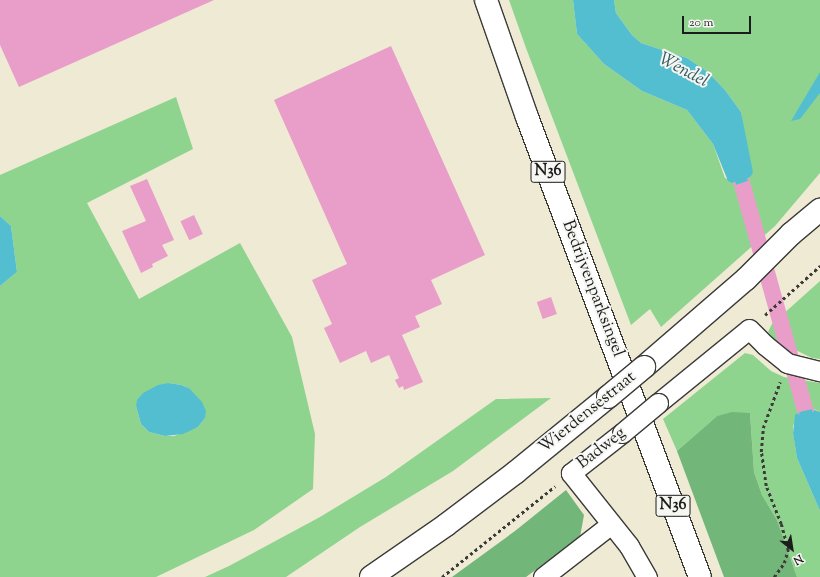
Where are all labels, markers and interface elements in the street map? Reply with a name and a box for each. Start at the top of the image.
scale bar [684,8,753,34]
text: 20 m [689,14,713,32]
water label: Wendel [654,49,712,93]
road number: N36 [530,158,566,186]
street label: Bedrijvenparksingel [557,218,627,360]
street label: Wierdensestraat [535,368,641,458]
street label: Badweg [574,424,630,474]
road number: N36 [655,492,691,520]
north arrow [772,529,812,569]
text: N [790,550,806,569]

